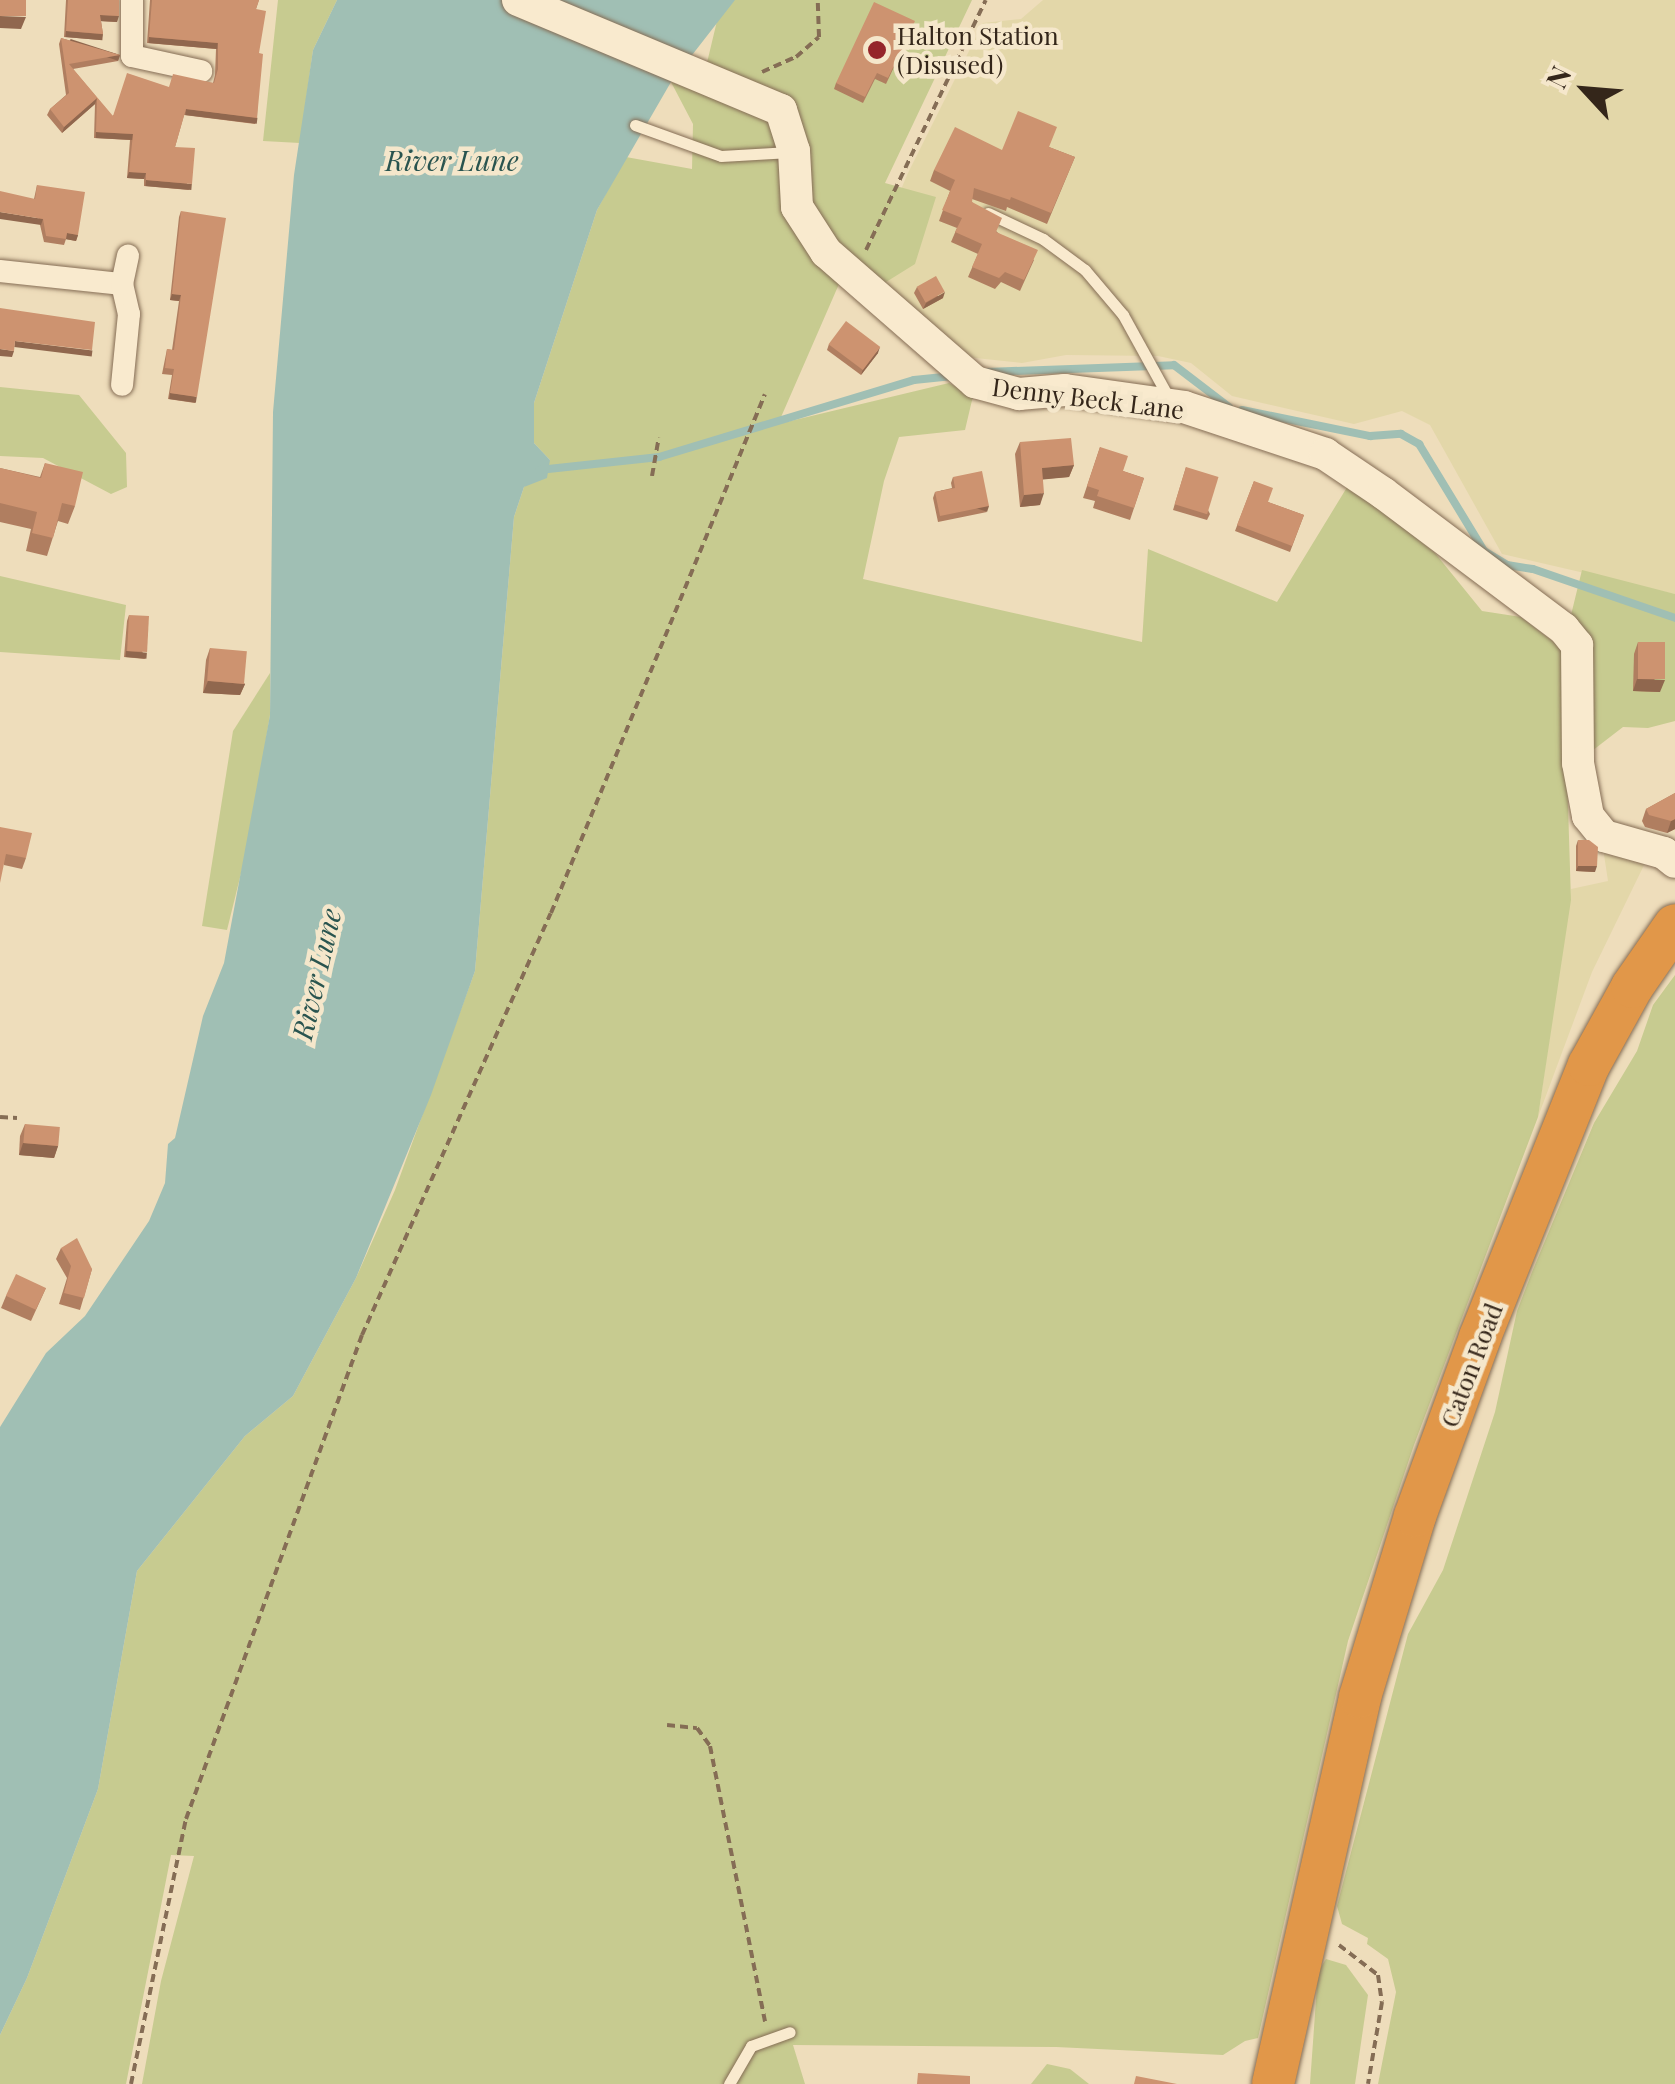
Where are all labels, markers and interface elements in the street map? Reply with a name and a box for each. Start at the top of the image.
place label: Halton Station (Disused) [897,21,1059,80]
marker: Halton Station (Disused) [866,39,888,61]
north arrow [1535,40,1635,140]
text: N [1537,59,1579,94]
water label: River Lune [385,143,519,177]
street label: Denny Beck Lane [990,371,1186,425]
water label: River Lune [285,905,347,1043]
street label: Caton Road [1434,1299,1508,1431]

